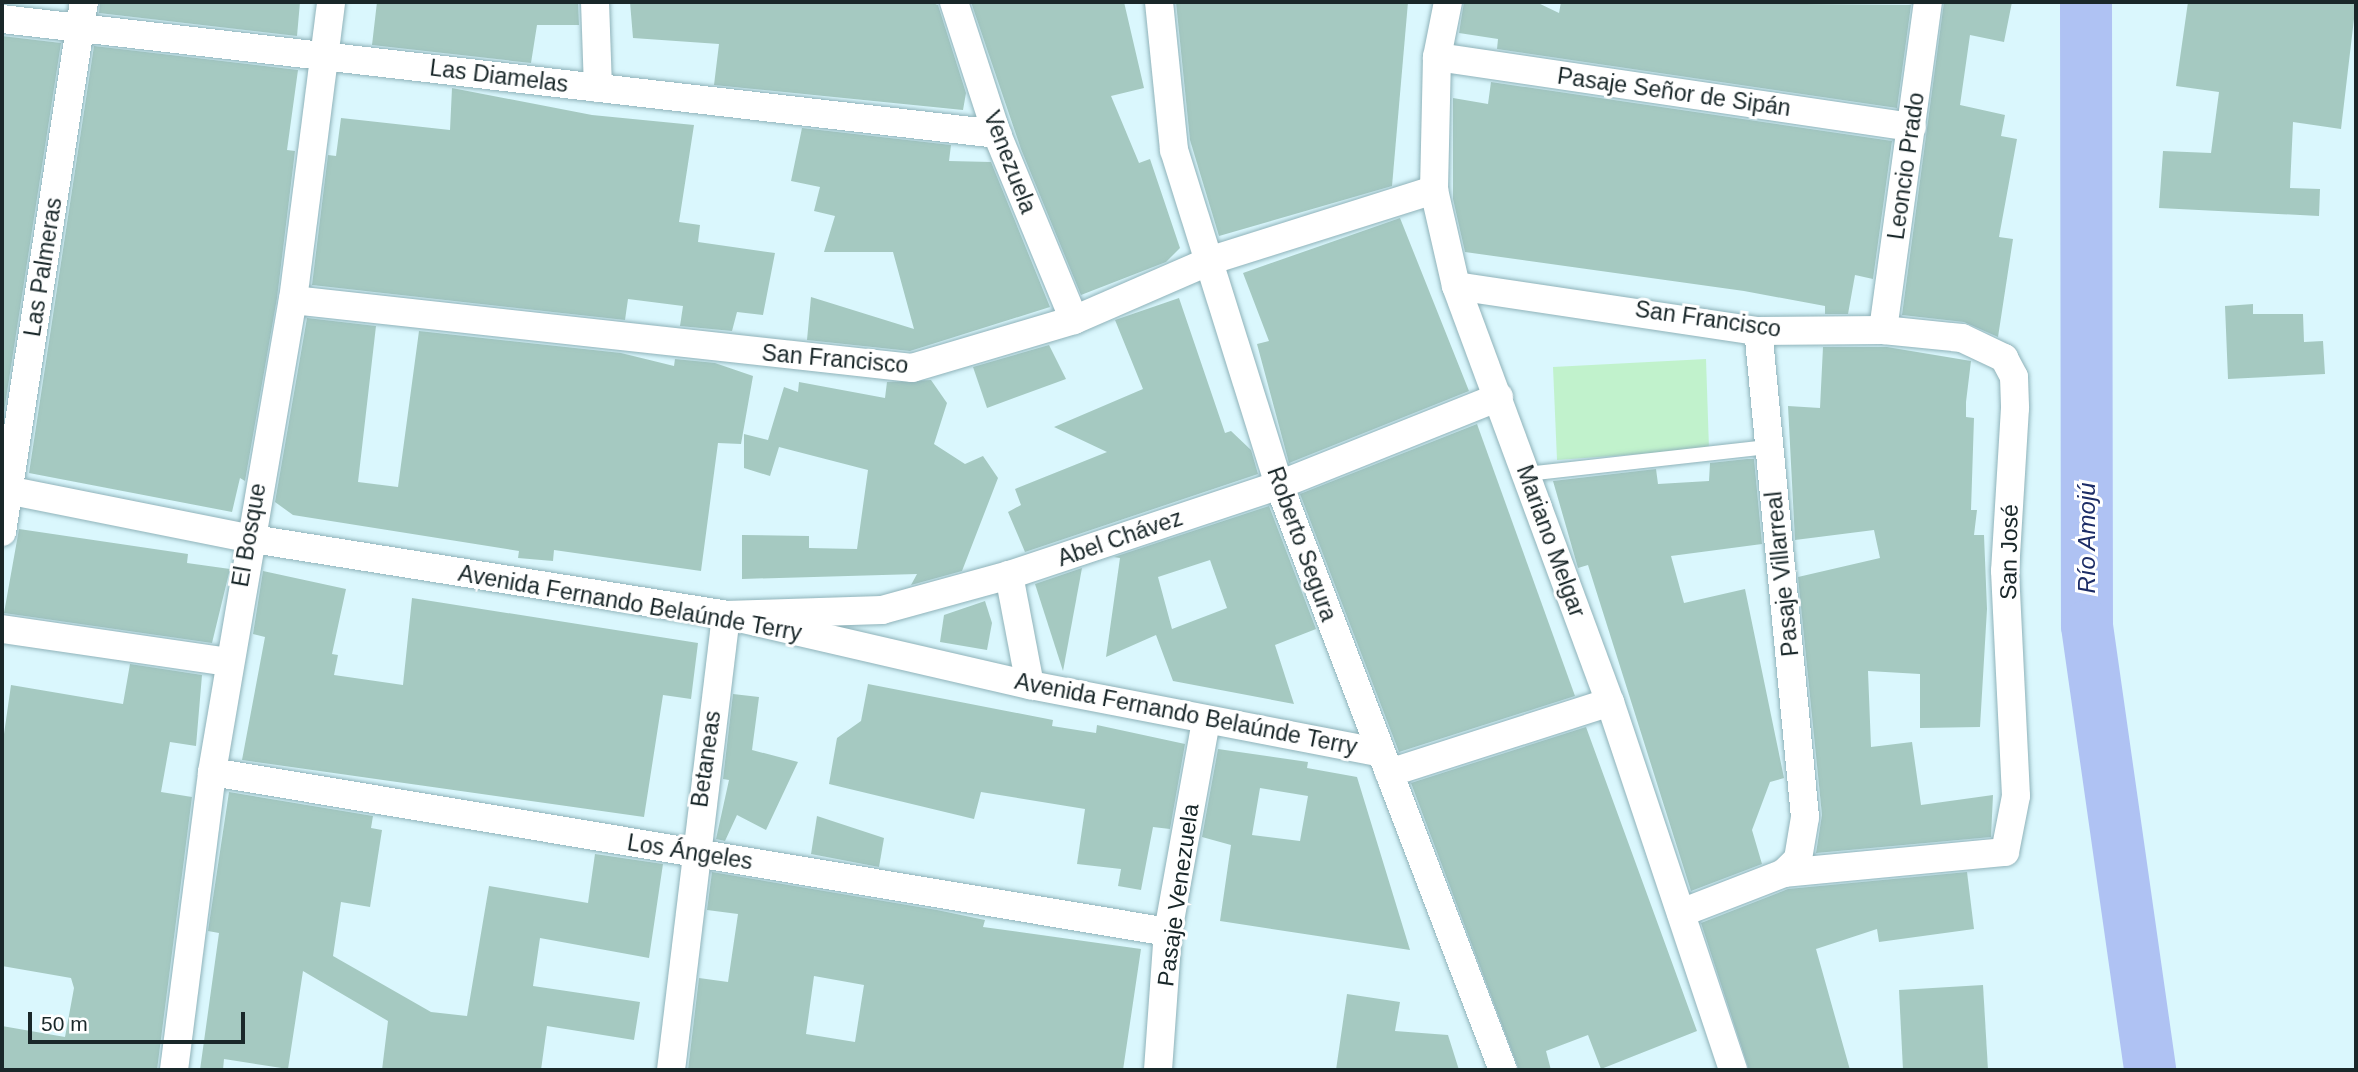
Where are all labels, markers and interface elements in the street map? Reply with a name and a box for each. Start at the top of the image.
street label: Las Diamelas [428,54,570,98]
street label: Pasaje Señor de Sipán [1556,62,1792,122]
street label: Leoncio Prado [1882,91,1930,241]
street label: Venezuela [978,107,1042,217]
street label: Las Palmeras [18,195,68,339]
street label: San Francisco [1633,295,1783,343]
street label: San Francisco [761,339,909,379]
street label: Mariano Melgar [1511,461,1591,621]
street label: Roberto Segura [1261,463,1343,625]
street label: El Bosque [226,481,272,589]
water label: Río Amojú [2073,482,2101,594]
street label: Pasaje Villarreal [1760,490,1804,658]
street label: Abel Chávez [1054,504,1186,572]
street label: San José [1994,504,2024,600]
street label: Avenida Fernando Belaúnde Terry [456,559,804,647]
street label: Avenida Fernando Belaúnde Terry [1012,667,1360,761]
street label: Betaneas [686,709,726,809]
street label: Pasaje Venezuela [1152,802,1204,988]
street label: Los Ángeles [625,828,755,876]
scale bar [32,998,248,1042]
text: 50 m [41,1012,88,1035]

